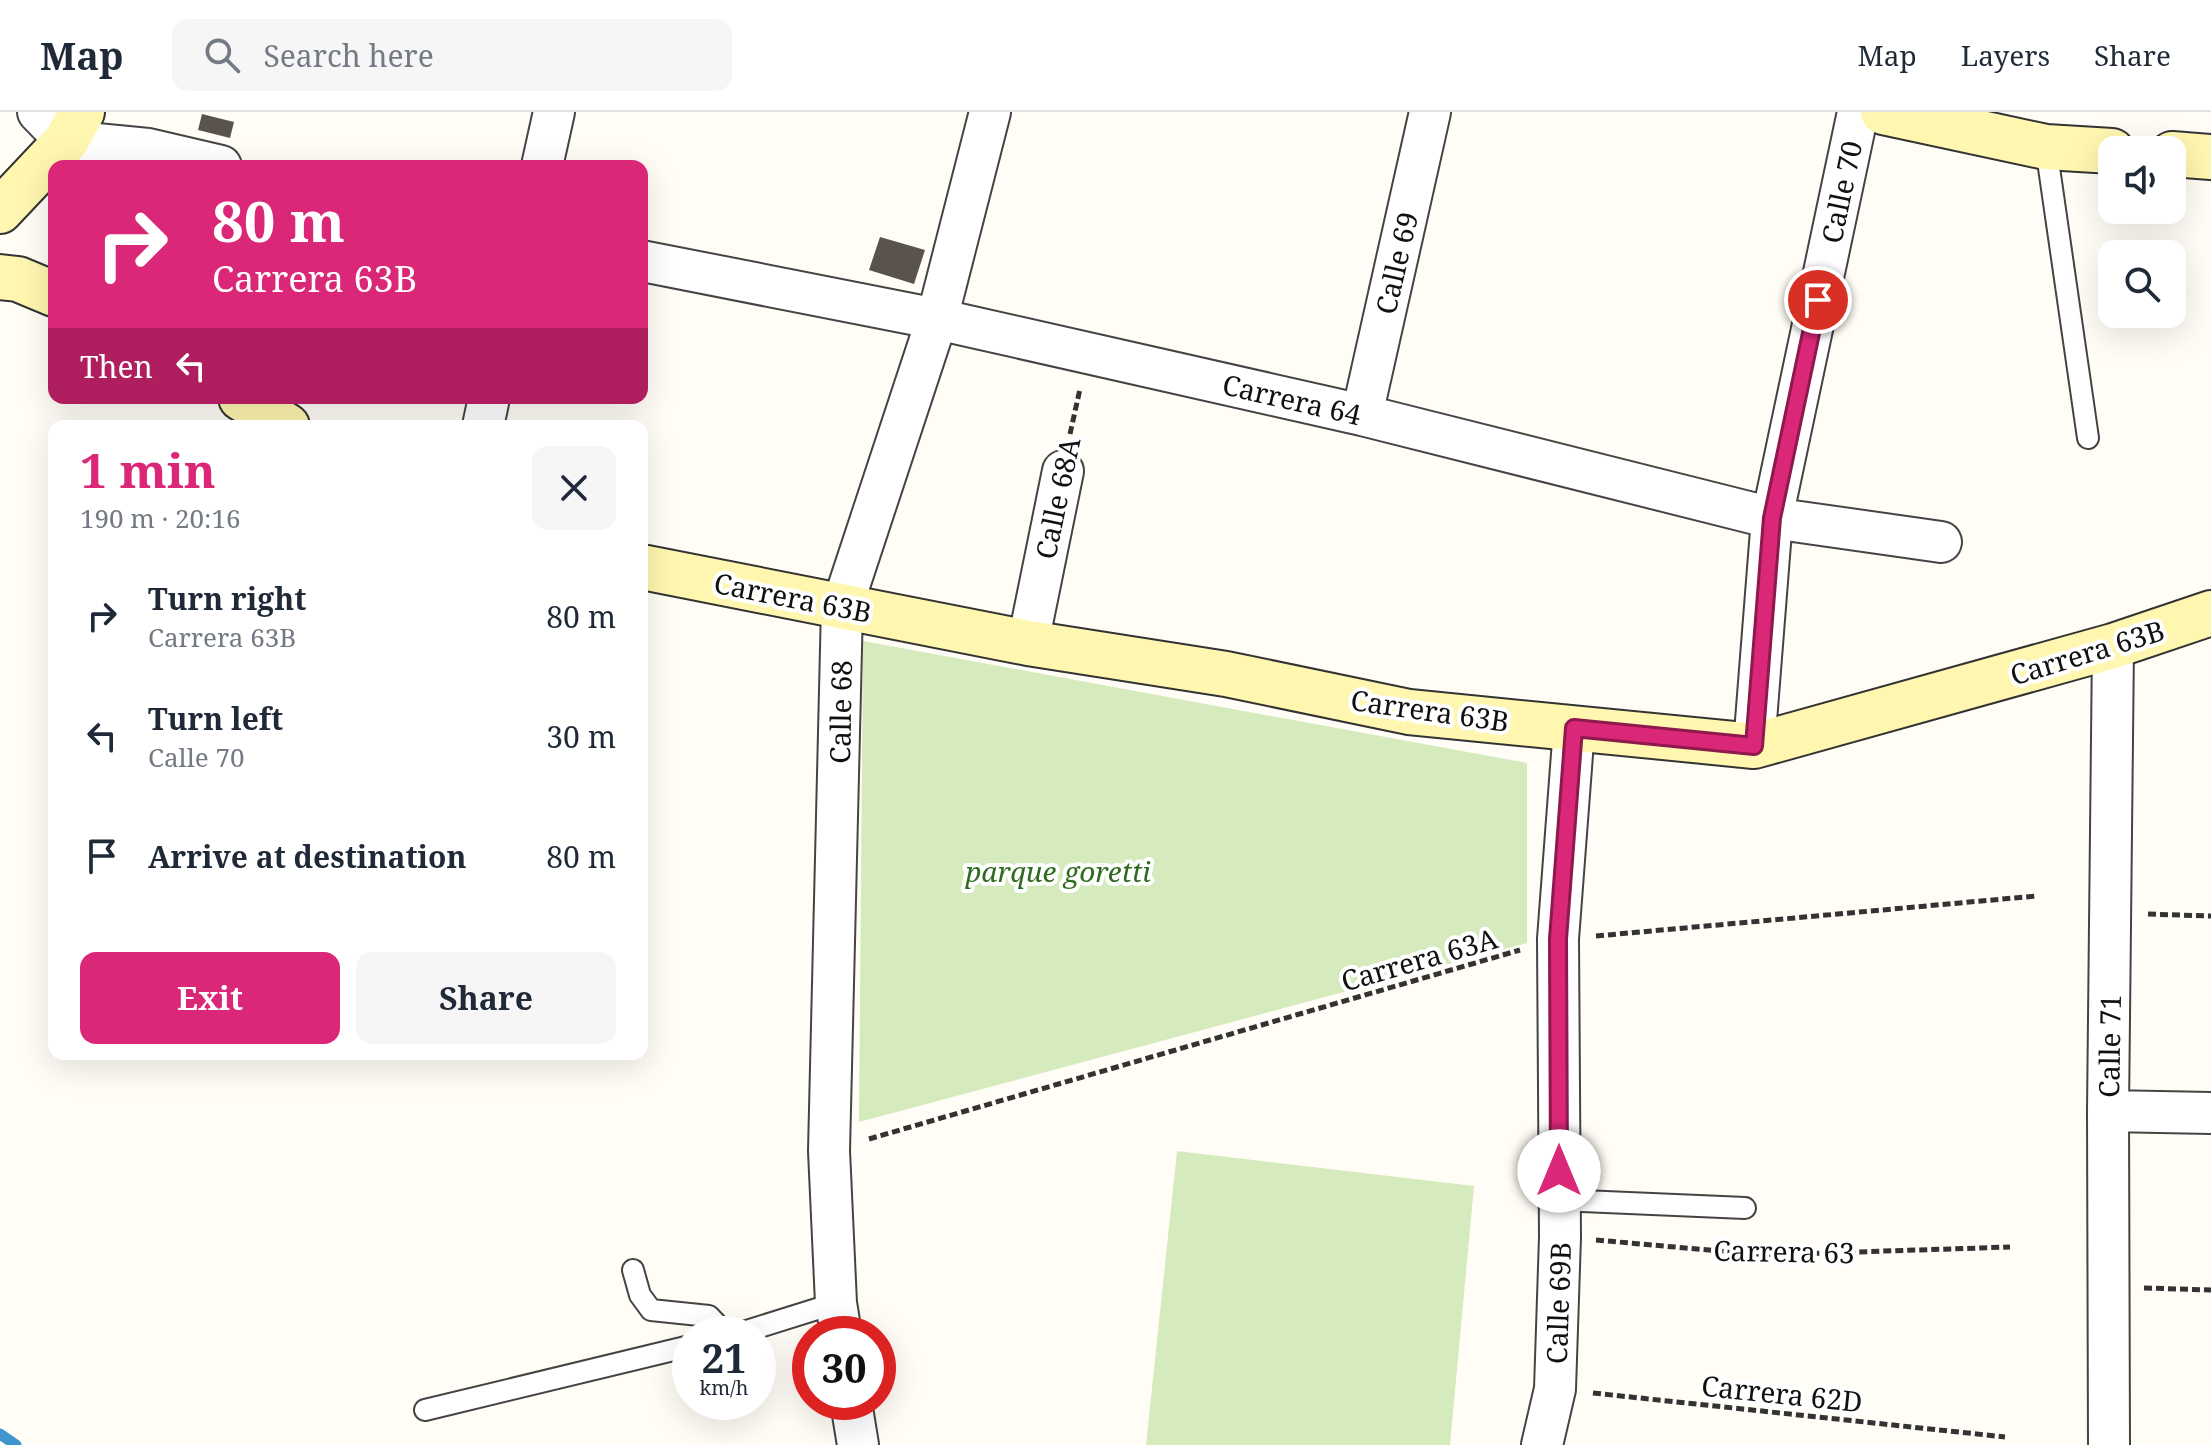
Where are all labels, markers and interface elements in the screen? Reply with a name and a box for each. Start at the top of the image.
search box [172,19,732,91]
text: Map [40,29,124,81]
icon: search [200,33,244,77]
text: Search here [264,35,434,76]
text: Map [1858,36,1917,74]
text: Layers [1961,36,2050,74]
text: Share [2094,36,2171,74]
map controls [2098,136,2186,328]
button: sound [2098,136,2186,224]
street label: Calle 70 [1812,137,1870,247]
text: 80 m [212,182,345,258]
icon: right [80,192,184,296]
street label: Calle 69 [1366,208,1426,318]
button: search [2098,240,2186,328]
text: Carrera 63B [212,254,417,303]
pin [1784,266,1852,334]
icon: arrive [1796,278,1840,322]
icon: left [169,344,213,388]
text: Then [80,346,153,387]
street label: Carrera 64 [1219,365,1365,433]
street label: Calle 68A [1026,433,1088,562]
text: 1 min [80,437,216,502]
button: close [532,446,616,530]
text: 190 m · 20:16 [80,500,241,536]
street label: Carrera 63B [711,563,875,631]
text: Turn right [148,578,306,619]
icon: right [80,594,124,638]
text: 80 m [546,596,616,637]
street label: Carrera 63B [2005,610,2169,694]
text: Carrera 63B [148,619,296,655]
street label: Calle 68 [820,660,860,764]
street label: Carrera 63B [1348,680,1512,740]
text: Turn left [148,698,283,739]
icon: left [80,714,124,758]
text: 30 m [546,716,616,757]
text: Calle 70 [148,739,244,775]
icon: arrive [80,834,124,878]
text: Arrive at destination [148,836,467,877]
text: 80 m [546,836,616,877]
park label: parque goretti [964,852,1151,890]
street label: Carrera 63A [1336,918,1502,999]
button: Exit [80,952,340,1044]
button: Share [356,952,616,1044]
street label: Calle 71 [2089,994,2129,1098]
position arrow [1517,1129,1601,1213]
street label: Carrera 63 [1713,1231,1855,1271]
street label: Calle 69B [1537,1241,1579,1365]
speed limit sign: 30 [792,1316,896,1420]
text: 21 [701,1330,747,1385]
street label: Carrera 62D [1700,1366,1864,1420]
text: km/h [699,1374,749,1401]

